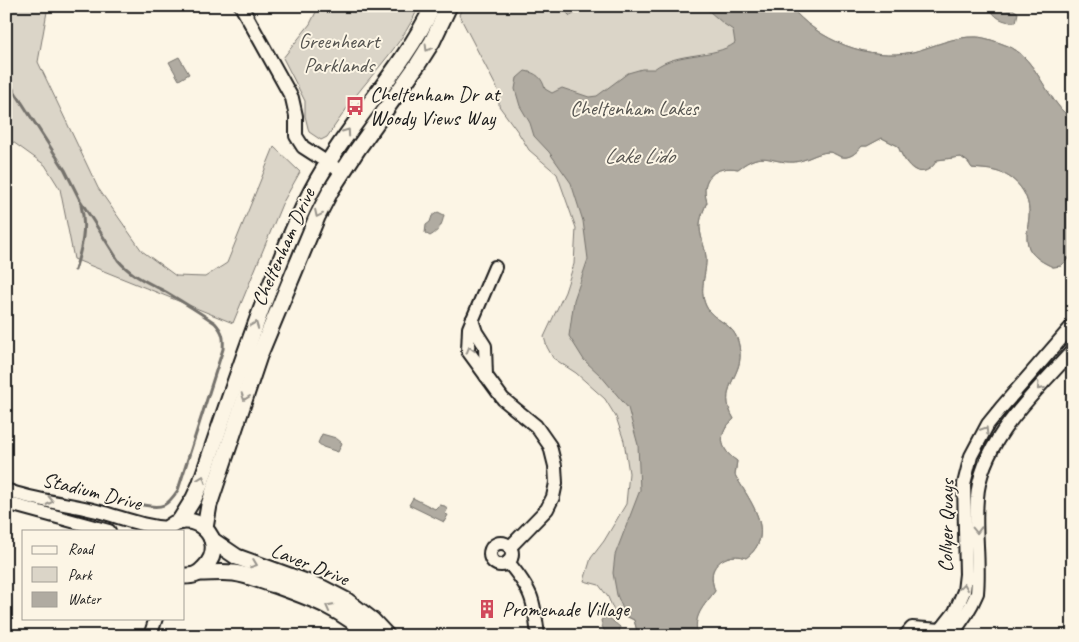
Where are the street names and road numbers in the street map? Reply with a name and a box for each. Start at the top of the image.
street label: Cheltenham Drive [246,183,321,310]
street label: Stadium Drive [40,466,145,516]
street label: Collyer Quays [932,478,960,573]
street label: Laver Drive [267,537,355,592]

